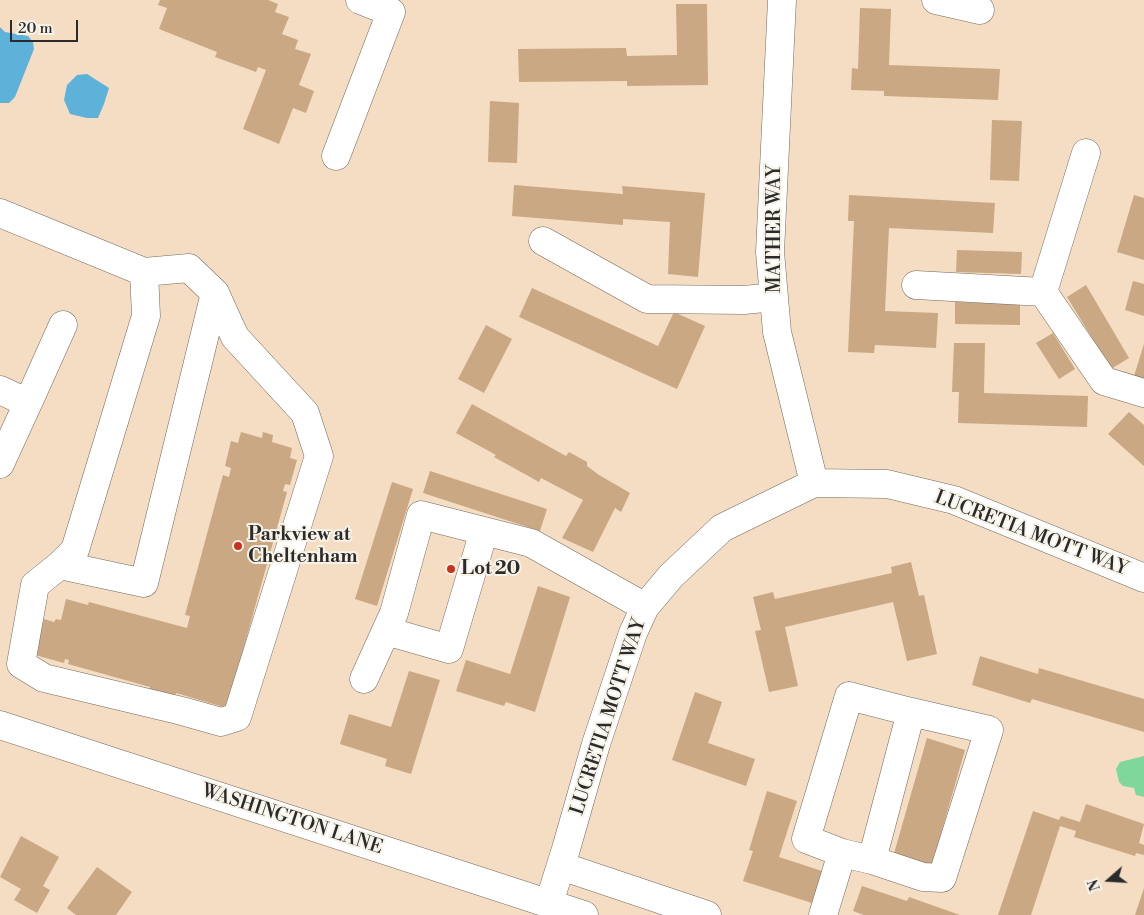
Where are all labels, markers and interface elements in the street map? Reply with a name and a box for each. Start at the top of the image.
scale bar [12,10,80,42]
text: 20 m [18,19,53,38]
street label: MATHER WAY [764,165,786,293]
street label: LUCRETIA MOTT WAY [931,487,1131,581]
place label: Parkview at Cheltenham [248,524,358,568]
marker: Parkview at Cheltenham [232,540,244,552]
place label: Lot 20 [461,558,520,580]
marker: Lot 20 [445,563,457,575]
street label: LUCRETIA MOTT WAY [566,616,652,818]
street label: WASHINGTON LANE [199,780,385,860]
north arrow [1084,855,1134,905]
text: N [1085,877,1105,893]

